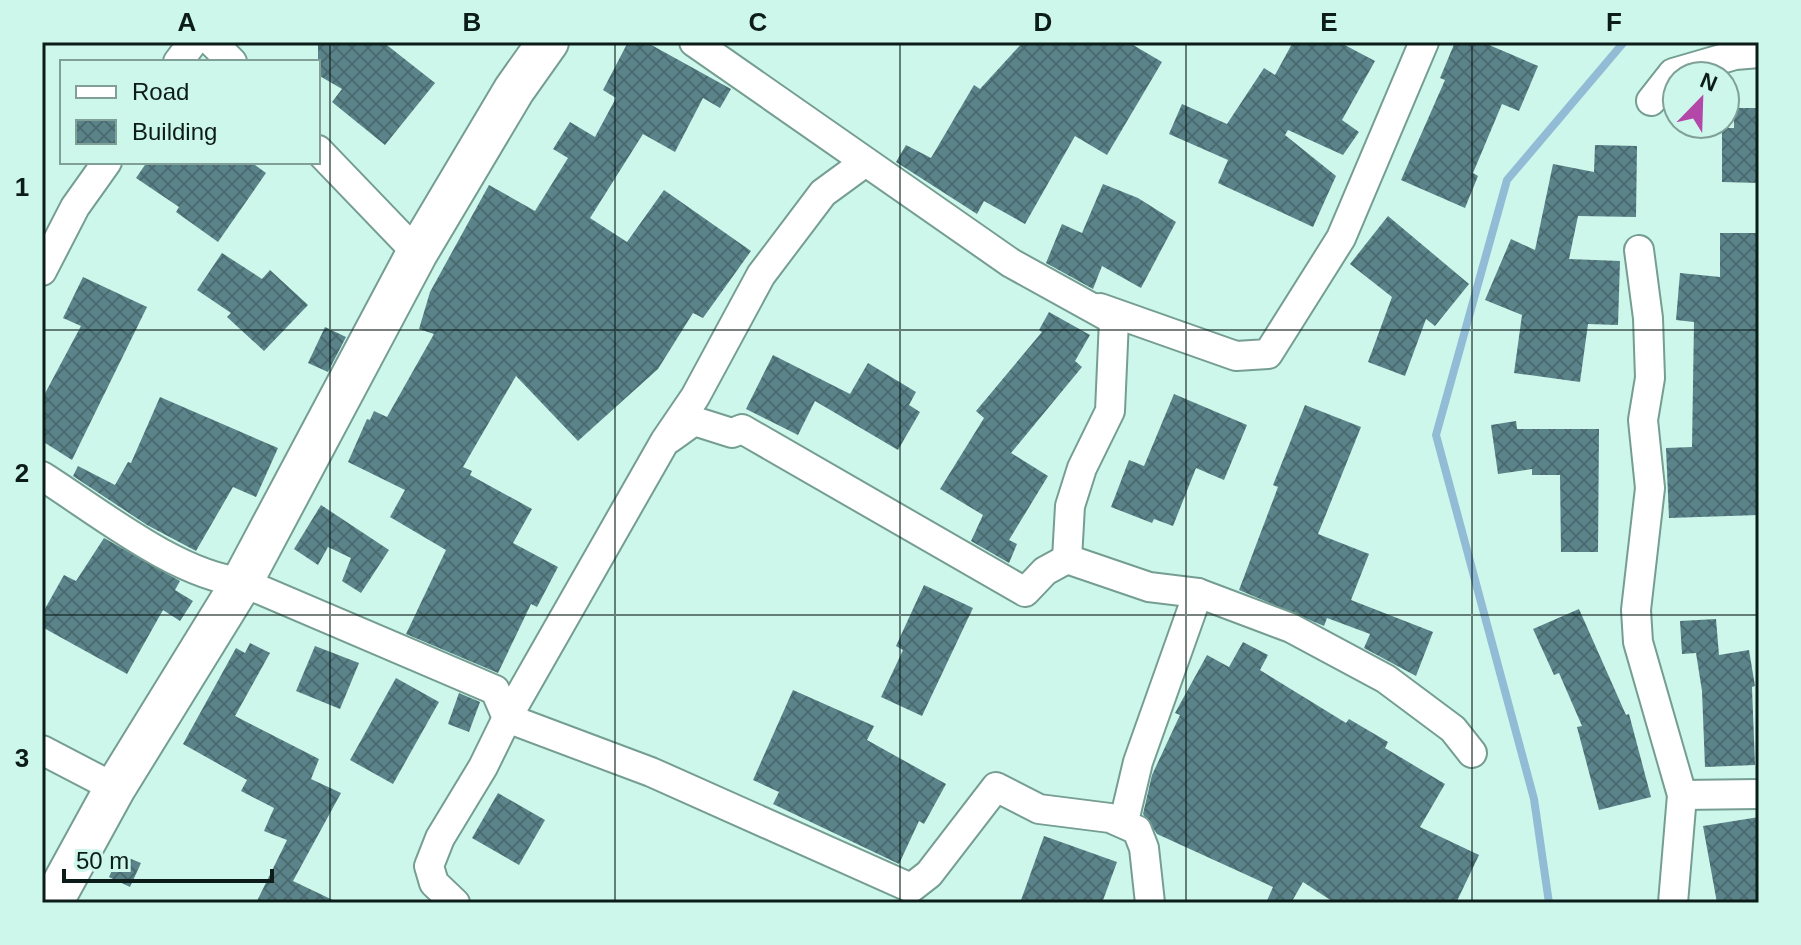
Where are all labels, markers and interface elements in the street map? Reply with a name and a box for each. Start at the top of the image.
text: A [178,7,197,37]
text: B [463,7,481,37]
text: C [749,7,768,37]
text: D [1034,7,1052,37]
text: E [1320,7,1338,37]
text: F [1606,7,1622,37]
legend [60,60,320,164]
north arrow [1661,60,1741,140]
text: N [1696,67,1721,97]
text: Road [132,78,189,105]
text: Building [132,118,217,145]
text: 1 [15,172,29,202]
text: 2 [15,458,29,488]
text: 3 [15,743,29,773]
scale bar [64,833,272,883]
text: 50 m [76,847,129,874]

